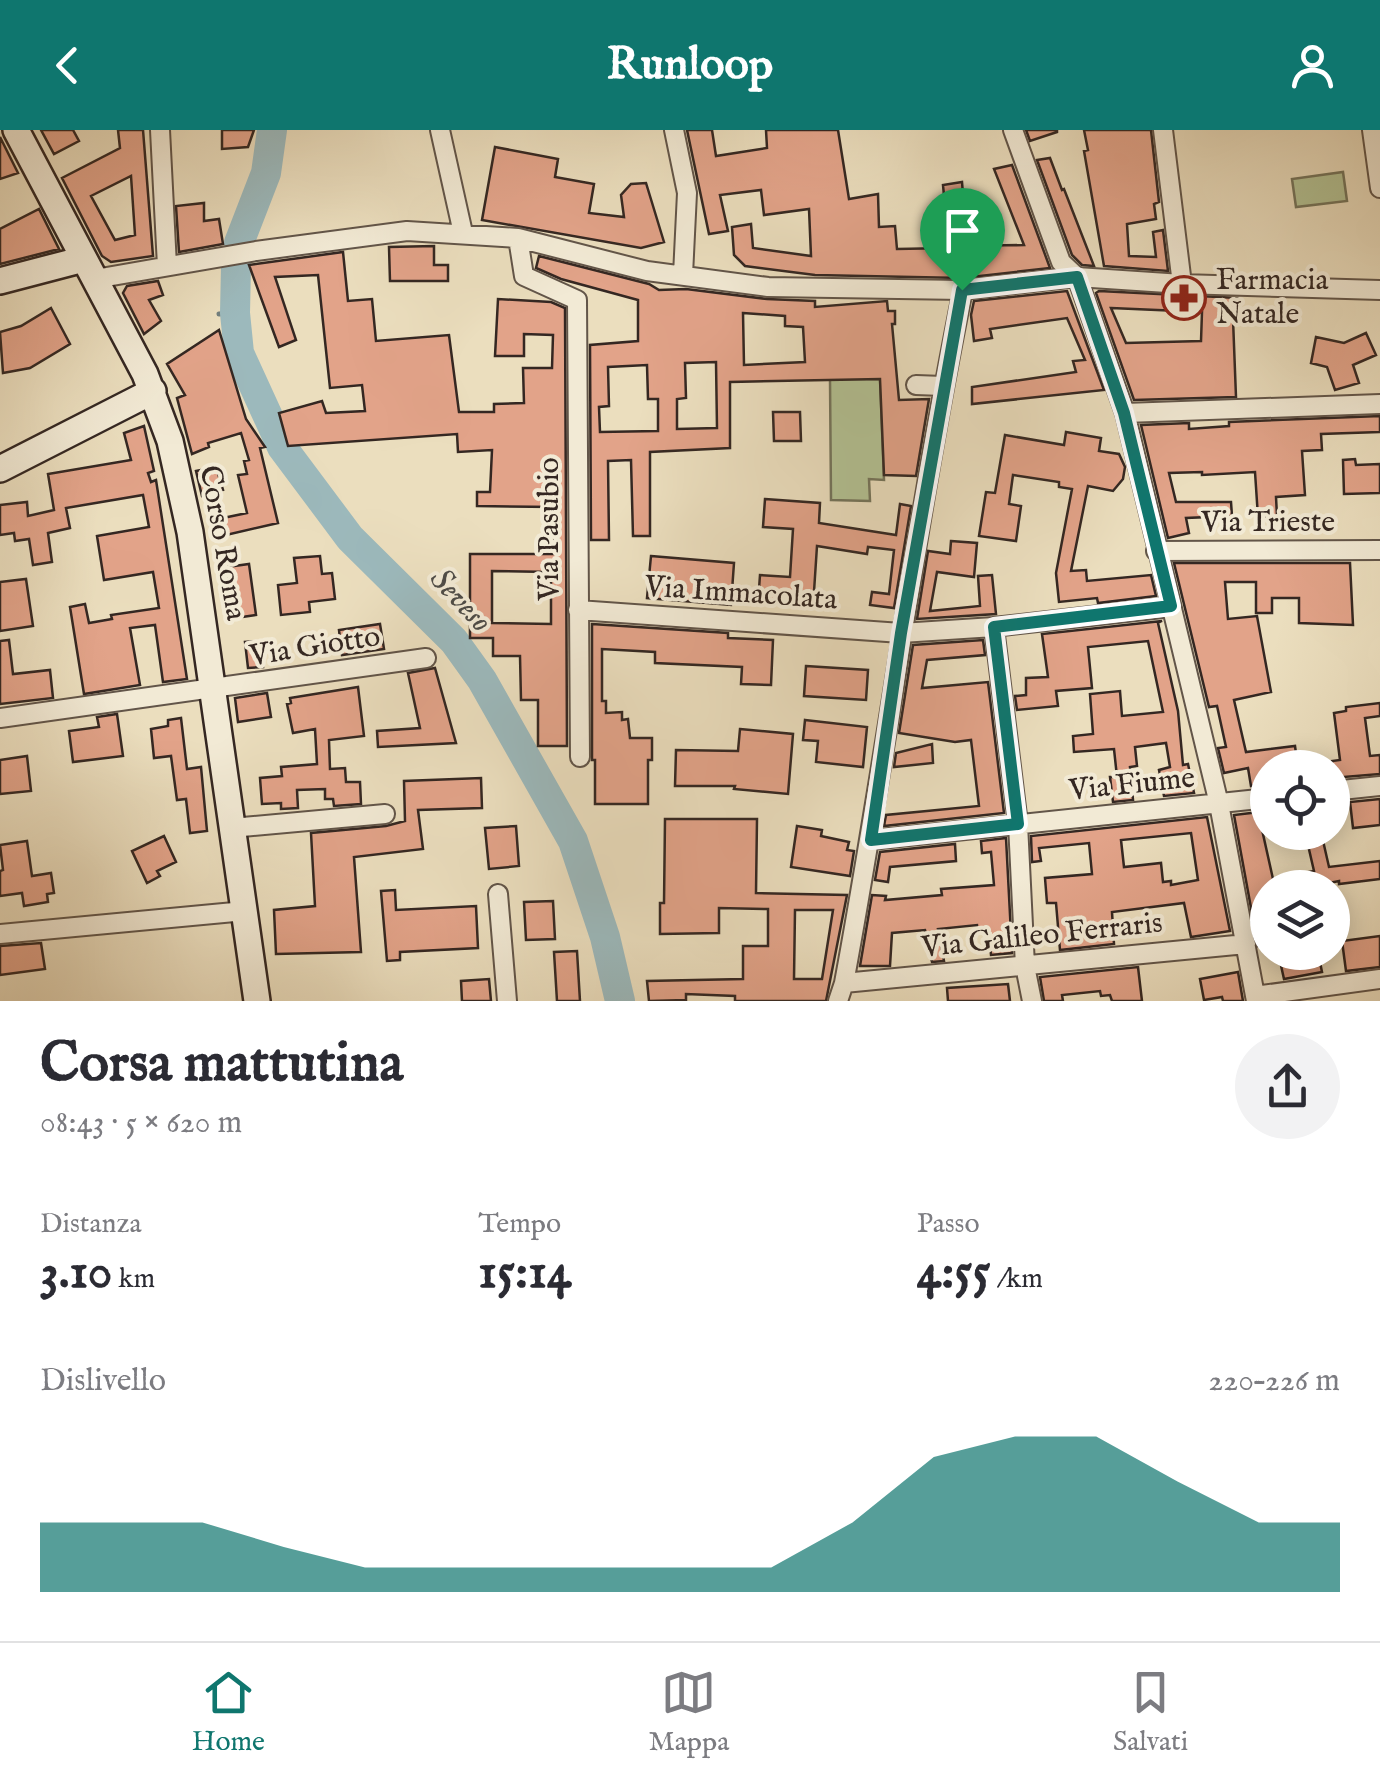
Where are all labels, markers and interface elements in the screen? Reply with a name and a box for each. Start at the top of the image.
text: Runloop [607,37,773,94]
icon: back [40,38,95,93]
icon: person [1285,38,1340,93]
pin [920,188,1005,291]
icon: arrive [935,203,990,258]
place label: Farmacia Natale [1216,262,1329,334]
pharmacy icon: Farmacia Natale [1161,275,1207,321]
street label: Via Pasubio [531,457,569,602]
street label: Corso Roma [190,462,254,624]
street label: Via Trieste [1200,504,1335,542]
water label: Seveso [420,560,500,642]
street label: Via Immacolata [643,568,838,620]
street label: Via Giotto [246,618,383,676]
map controls [1250,750,1350,970]
button: locate [1250,750,1350,850]
street label: Via Fiume [1066,759,1197,811]
button: layers [1250,870,1350,970]
street label: Via Galileo Ferraris [919,904,1164,968]
text: Corsa mattutina [40,1030,403,1100]
button: share [1235,1034,1340,1139]
text: 08:43 · 5 × 620 m [40,1103,242,1144]
text: Distanza [40,1207,142,1242]
text: Tempo [478,1207,561,1242]
text: Passo [917,1207,980,1242]
text: 3.10 [40,1242,112,1305]
text: 15:14 [478,1242,571,1305]
text: 4:55 [917,1242,991,1305]
text: km [112,1262,155,1297]
text: /km [991,1262,1043,1297]
text: Dislivello [40,1361,166,1402]
text: 220–226 m [1208,1361,1340,1402]
tab: Home [192,1665,265,1760]
tab: Mappa [648,1665,729,1760]
tab: Salvati [1113,1665,1188,1760]

